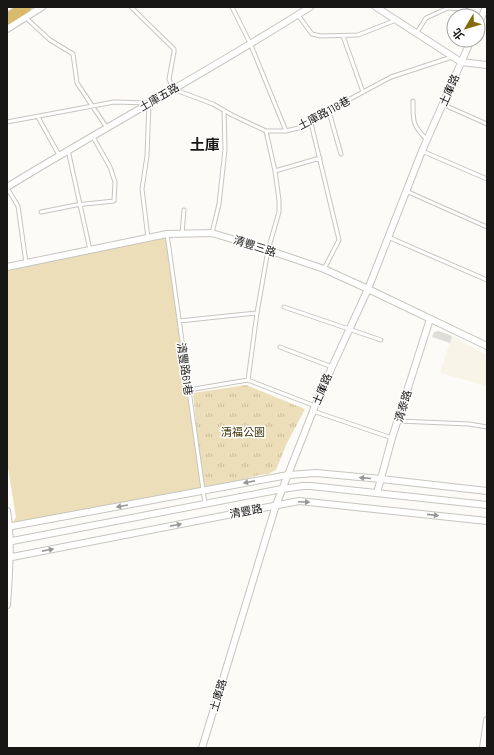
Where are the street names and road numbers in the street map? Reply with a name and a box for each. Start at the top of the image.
street label: 土庫路 [436,72,461,108]
street label: 土庫五路 [136,80,181,113]
street label: 土庫路118巷 [295,93,352,132]
street label: 清豐三路 [232,233,278,259]
street label: 清豐路61巷 [175,342,196,396]
street label: 土庫路 [309,371,334,407]
street label: 清泰路 [391,388,414,424]
street label: 清豐路 [228,501,263,520]
street label: 土庫路 [206,677,229,713]

